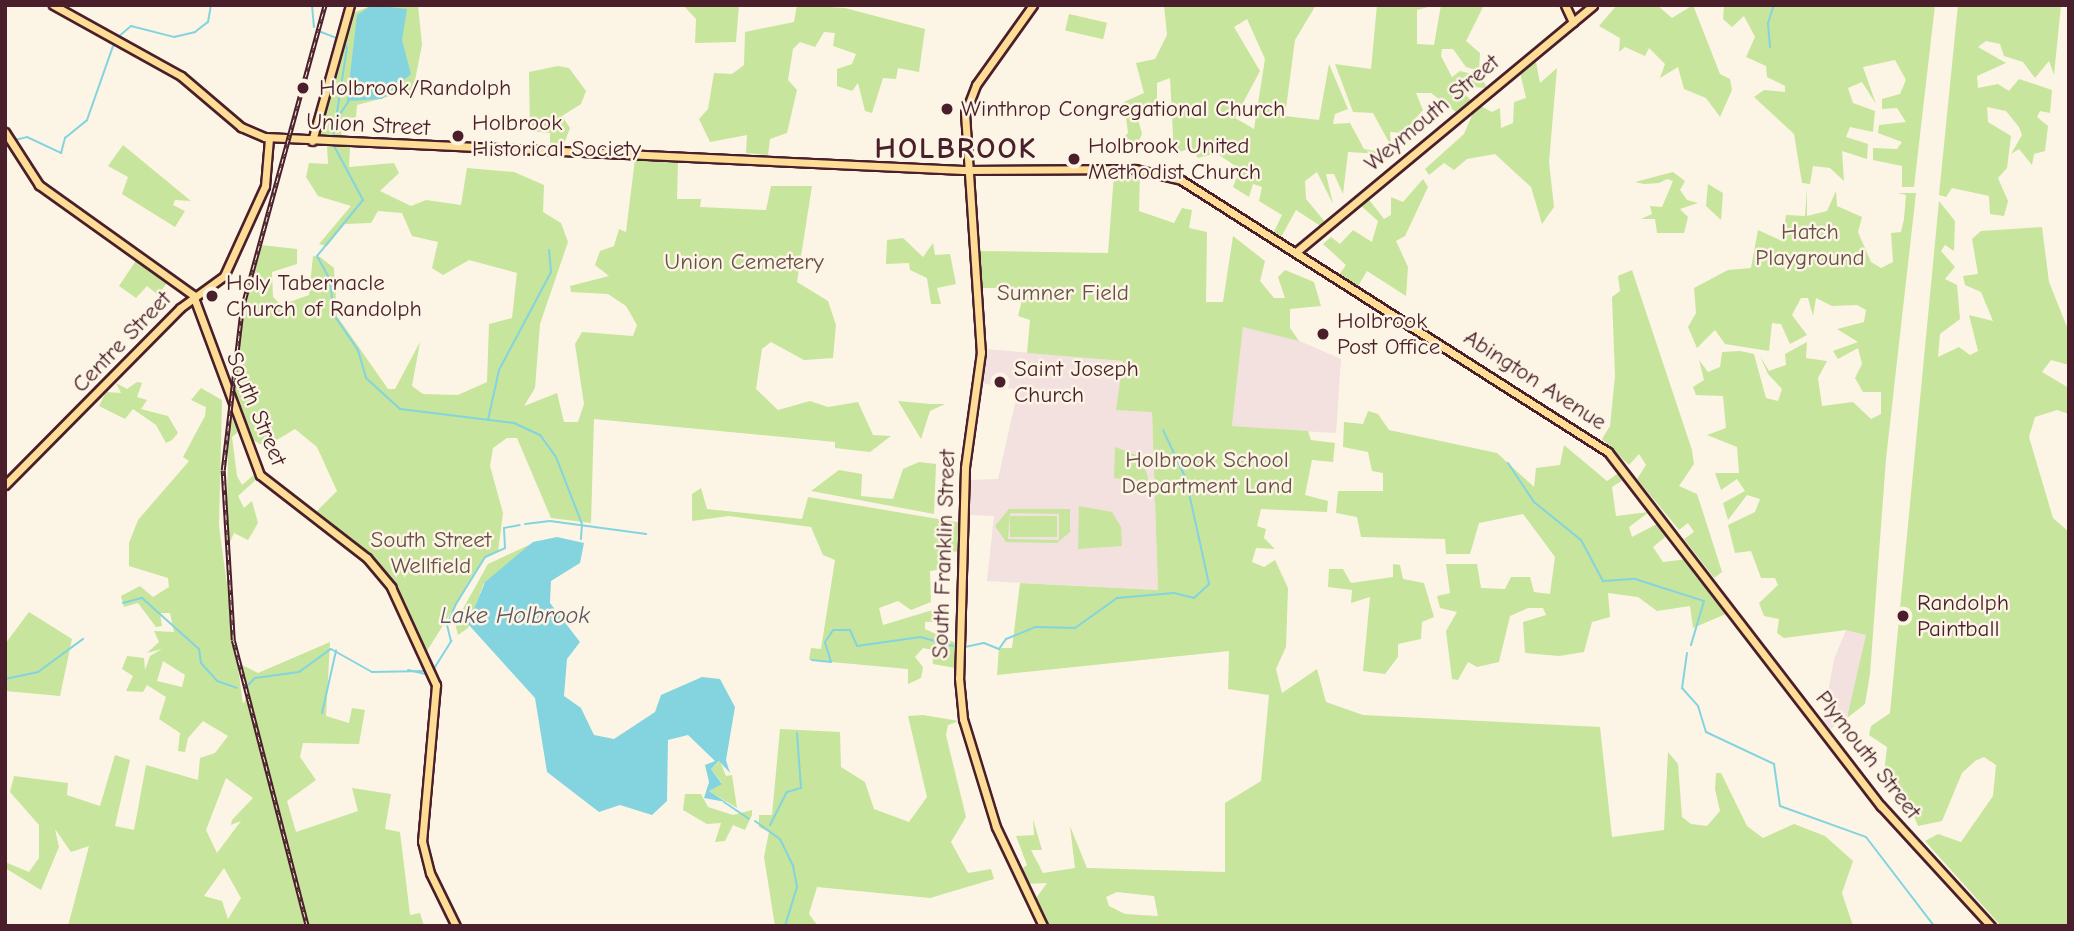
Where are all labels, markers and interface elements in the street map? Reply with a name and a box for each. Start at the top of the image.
street label: Weymouth Street [1359,49,1505,177]
place label: Holbrook/Randolph [319,74,511,102]
marker: Holbrook/Randolph [293,78,313,98]
place label: Winthrop Congregational Church [961,95,1285,123]
marker: Winthrop Congregational Church [939,101,955,117]
street label: Union Street [305,108,431,142]
place label: Holbrook Historical Society [472,109,641,163]
marker: Holbrook Historical Society [450,128,466,144]
district label: HOLBROOK [876,131,1036,167]
place label: Holbrook United Methodist Church [1088,132,1261,186]
marker: Holbrook United Methodist Church [1066,151,1082,167]
park label: Hatch Playground [1755,218,1865,272]
park label: Union Cemetery [664,248,824,276]
place label: Holy Tabernacle Church of Randolph [226,269,422,323]
park label: Sumner Field [997,279,1129,307]
street label: Centre Street [67,286,177,398]
marker: Holy Tabernacle Church of Randolph [204,288,220,304]
place label: Holbrook Post Office [1337,307,1440,361]
street label: Abington Avenue [1459,324,1611,436]
marker: Holbrook Post Office [1315,326,1331,342]
street label: South Street [220,348,292,470]
place label: Saint Joseph Church [1014,355,1139,409]
marker: Saint Joseph Church [992,374,1008,390]
park label: Holbrook School Department Land [1121,446,1293,500]
street label: South Franklin Street [927,449,961,659]
park label: South Street Wellfield [371,526,491,580]
place label: Randolph Paintball [1917,589,2009,643]
water label: Lake Holbrook [440,602,590,630]
marker: Randolph Paintball [1895,608,1911,624]
street label: Plymouth Street [1809,685,1927,825]

